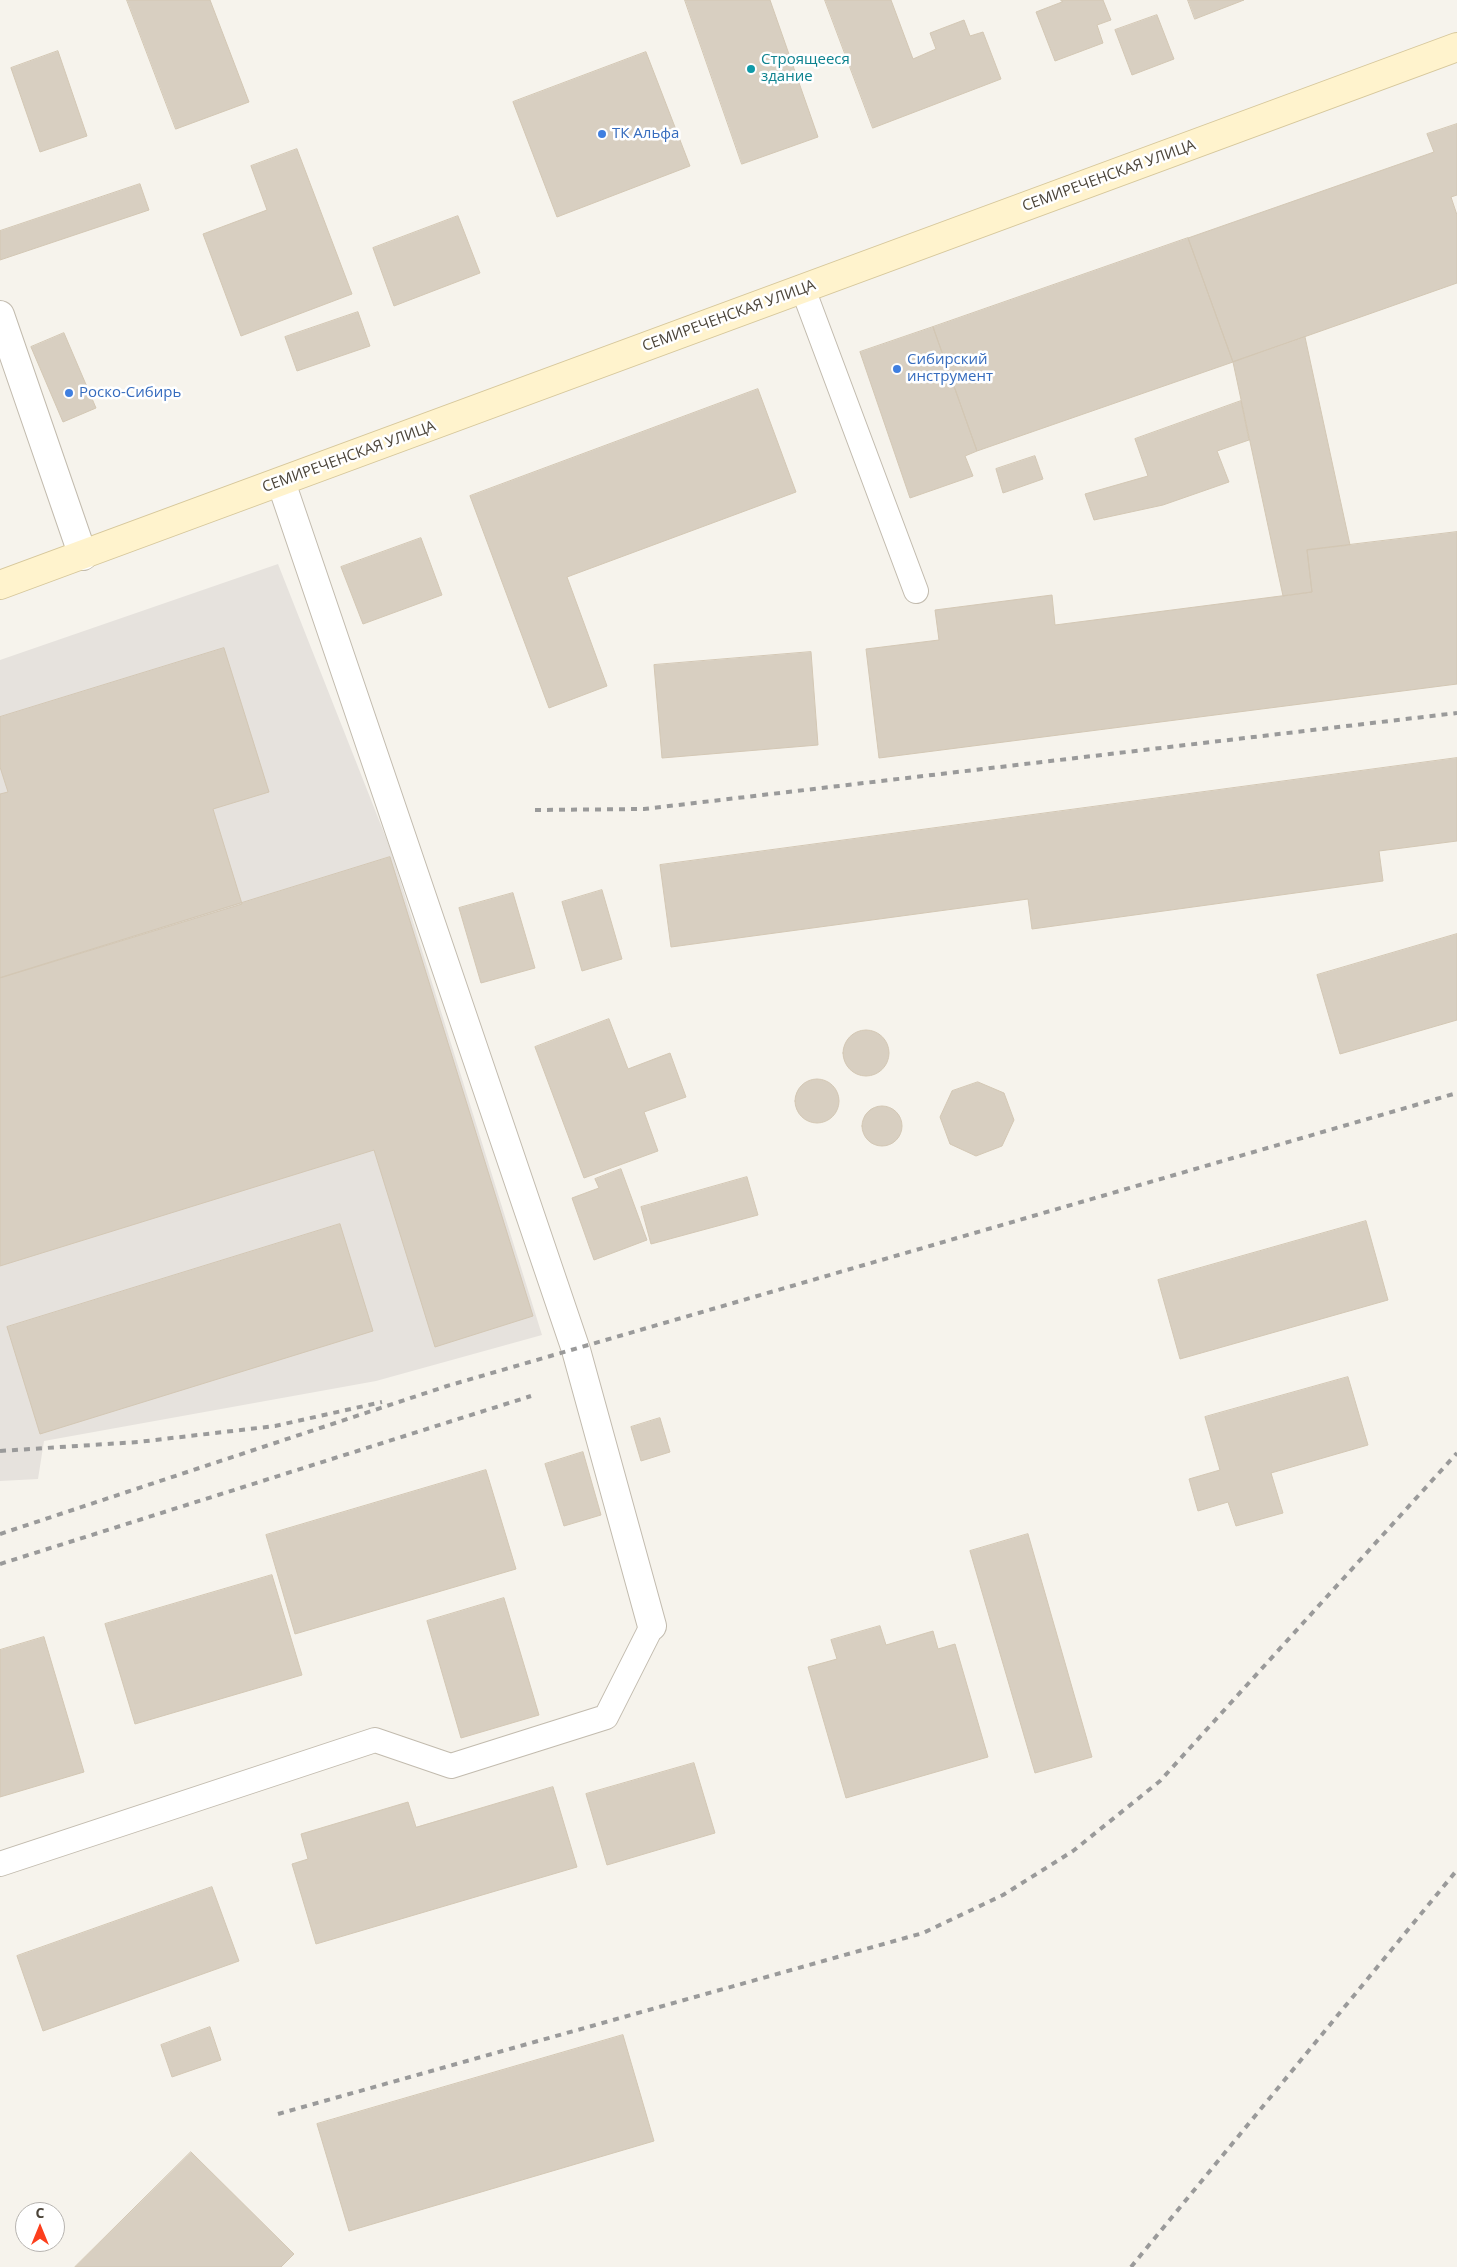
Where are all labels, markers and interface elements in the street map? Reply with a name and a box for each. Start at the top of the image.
place label: Строящееся здание [761,51,850,86]
marker: Строящееся здание [745,63,757,75]
place label: ТК Альфа [612,125,679,143]
marker: ТК Альфа [596,128,608,140]
street label: СЕМИРЕЧЕНСКАЯ УЛИЦА [1020,136,1198,216]
street label: СЕМИРЕЧЕНСКАЯ УЛИЦА [640,276,818,356]
place label: Сибирский инструмент [907,351,993,386]
marker: Сибирский инструмент [891,363,903,375]
place label: Роско-Сибирь [79,384,181,402]
marker: Роско-Сибирь [63,387,75,399]
street label: СЕМИРЕЧЕНСКАЯ УЛИЦА [260,417,438,497]
north arrow [15,2202,65,2252]
text: С [36,2203,44,2222]

